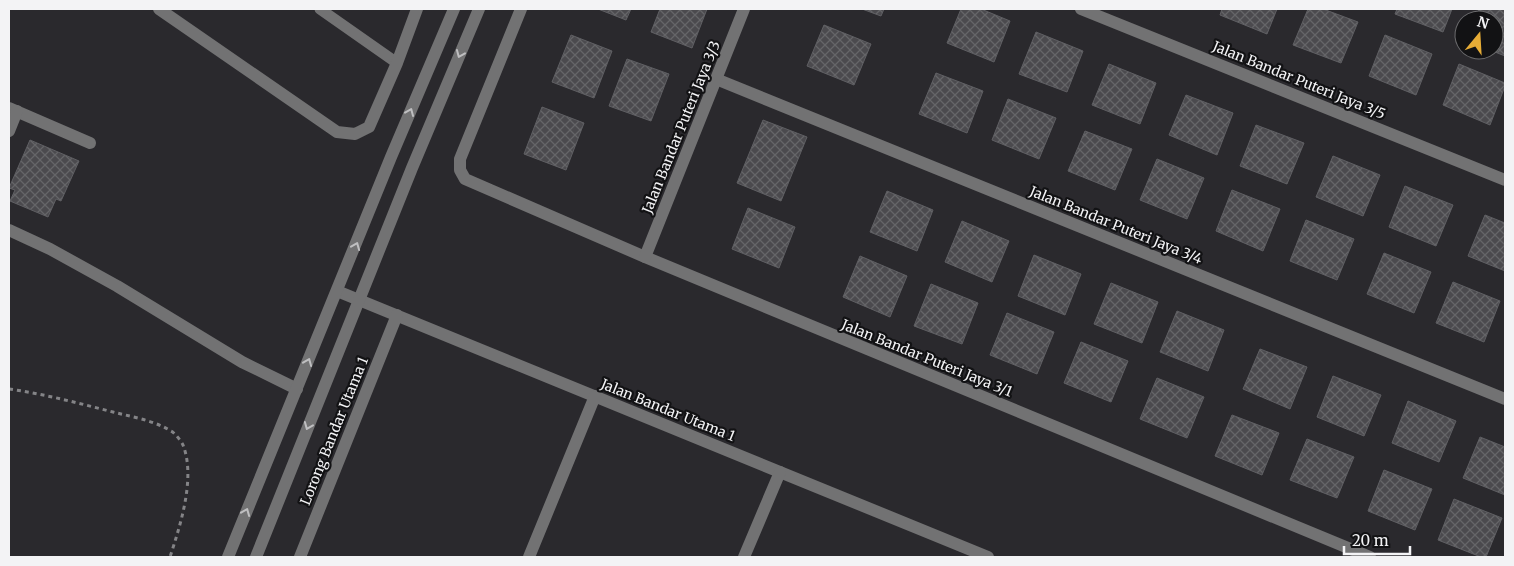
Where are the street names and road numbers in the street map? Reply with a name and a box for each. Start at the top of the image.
street label: Jalan Bandar Puteri Jaya 3/5 [1209,37,1388,123]
street label: Jalan Bandar Puteri Jaya 3/3 [638,38,724,217]
street label: Jalan Bandar Puteri Jaya 3/4 [1026,182,1205,268]
street label: Jalan Bandar Puteri Jaya 3/1 [838,315,1015,401]
street label: Lorong Bandar Utama 1 [296,354,372,508]
street label: Jalan Bandar Utama 1 [597,374,738,445]

